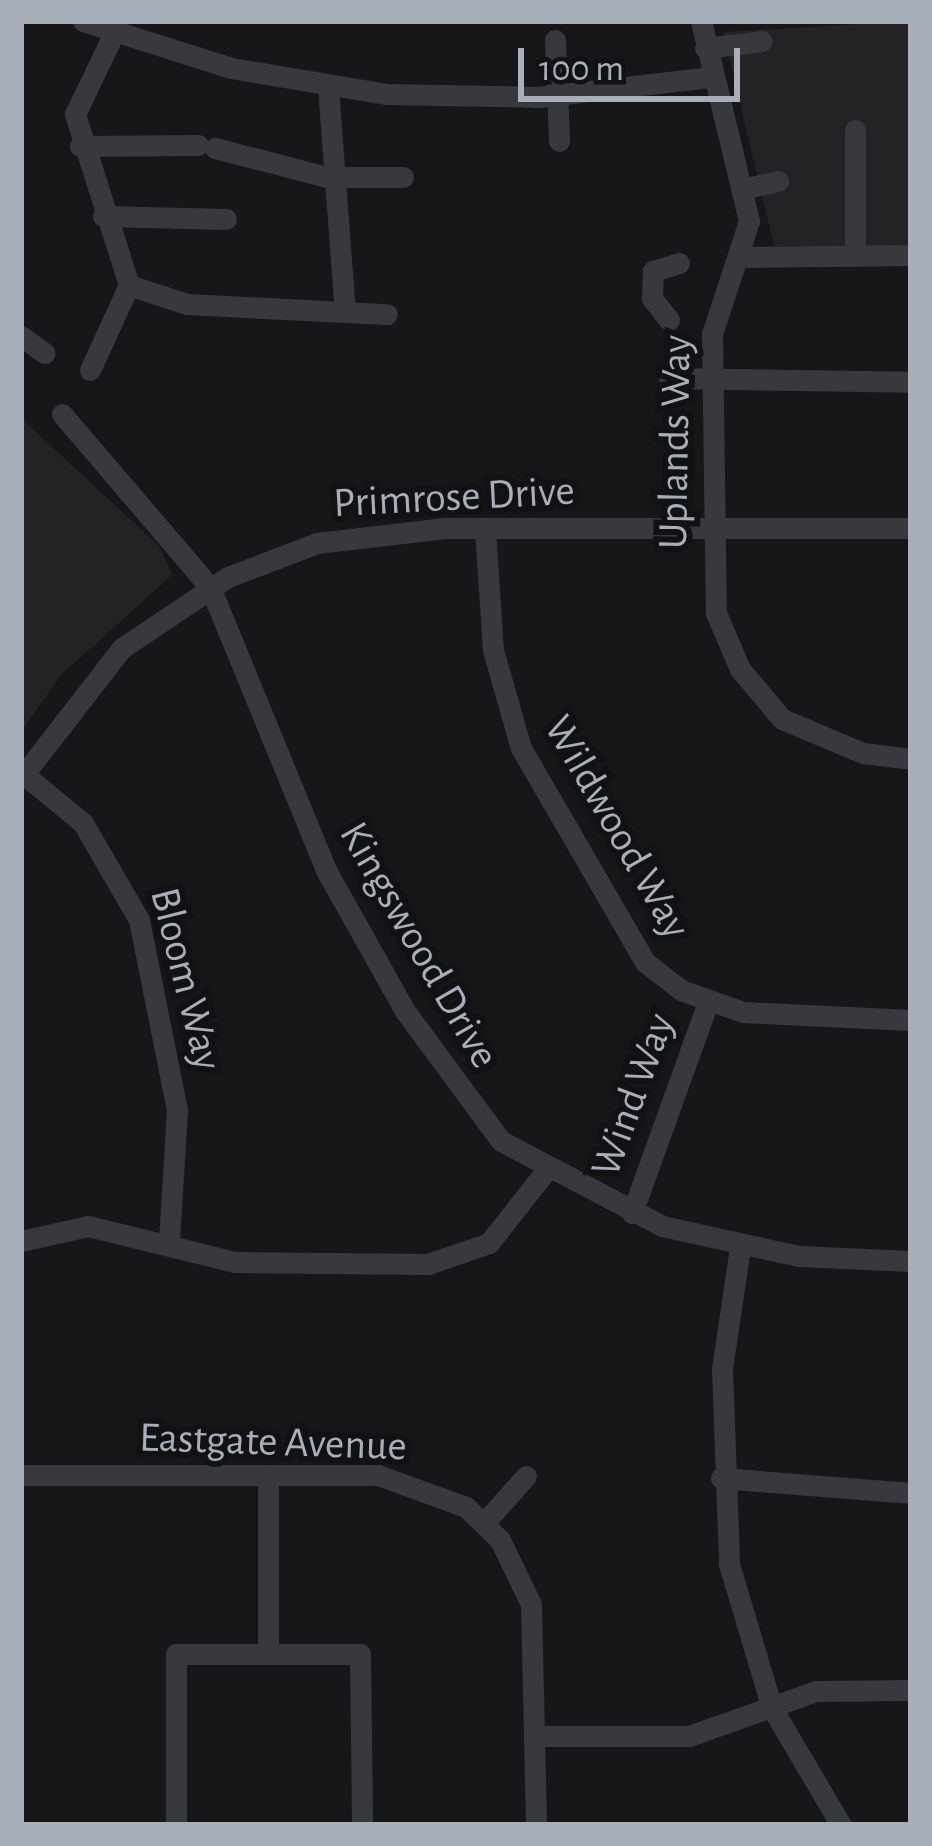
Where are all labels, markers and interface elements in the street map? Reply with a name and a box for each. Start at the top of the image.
scale bar [524,24,746,98]
text: 100 m [539,51,624,87]
street label: Uplands Way [648,335,702,549]
street label: Primrose Drive [332,466,576,528]
street label: Wildwood Way [533,706,701,948]
street label: Kingswood Drive [328,813,510,1077]
street label: Bloom Way [139,883,233,1075]
street label: Wind Way [580,1006,686,1184]
street label: Eastgate Avenue [138,1412,408,1472]

